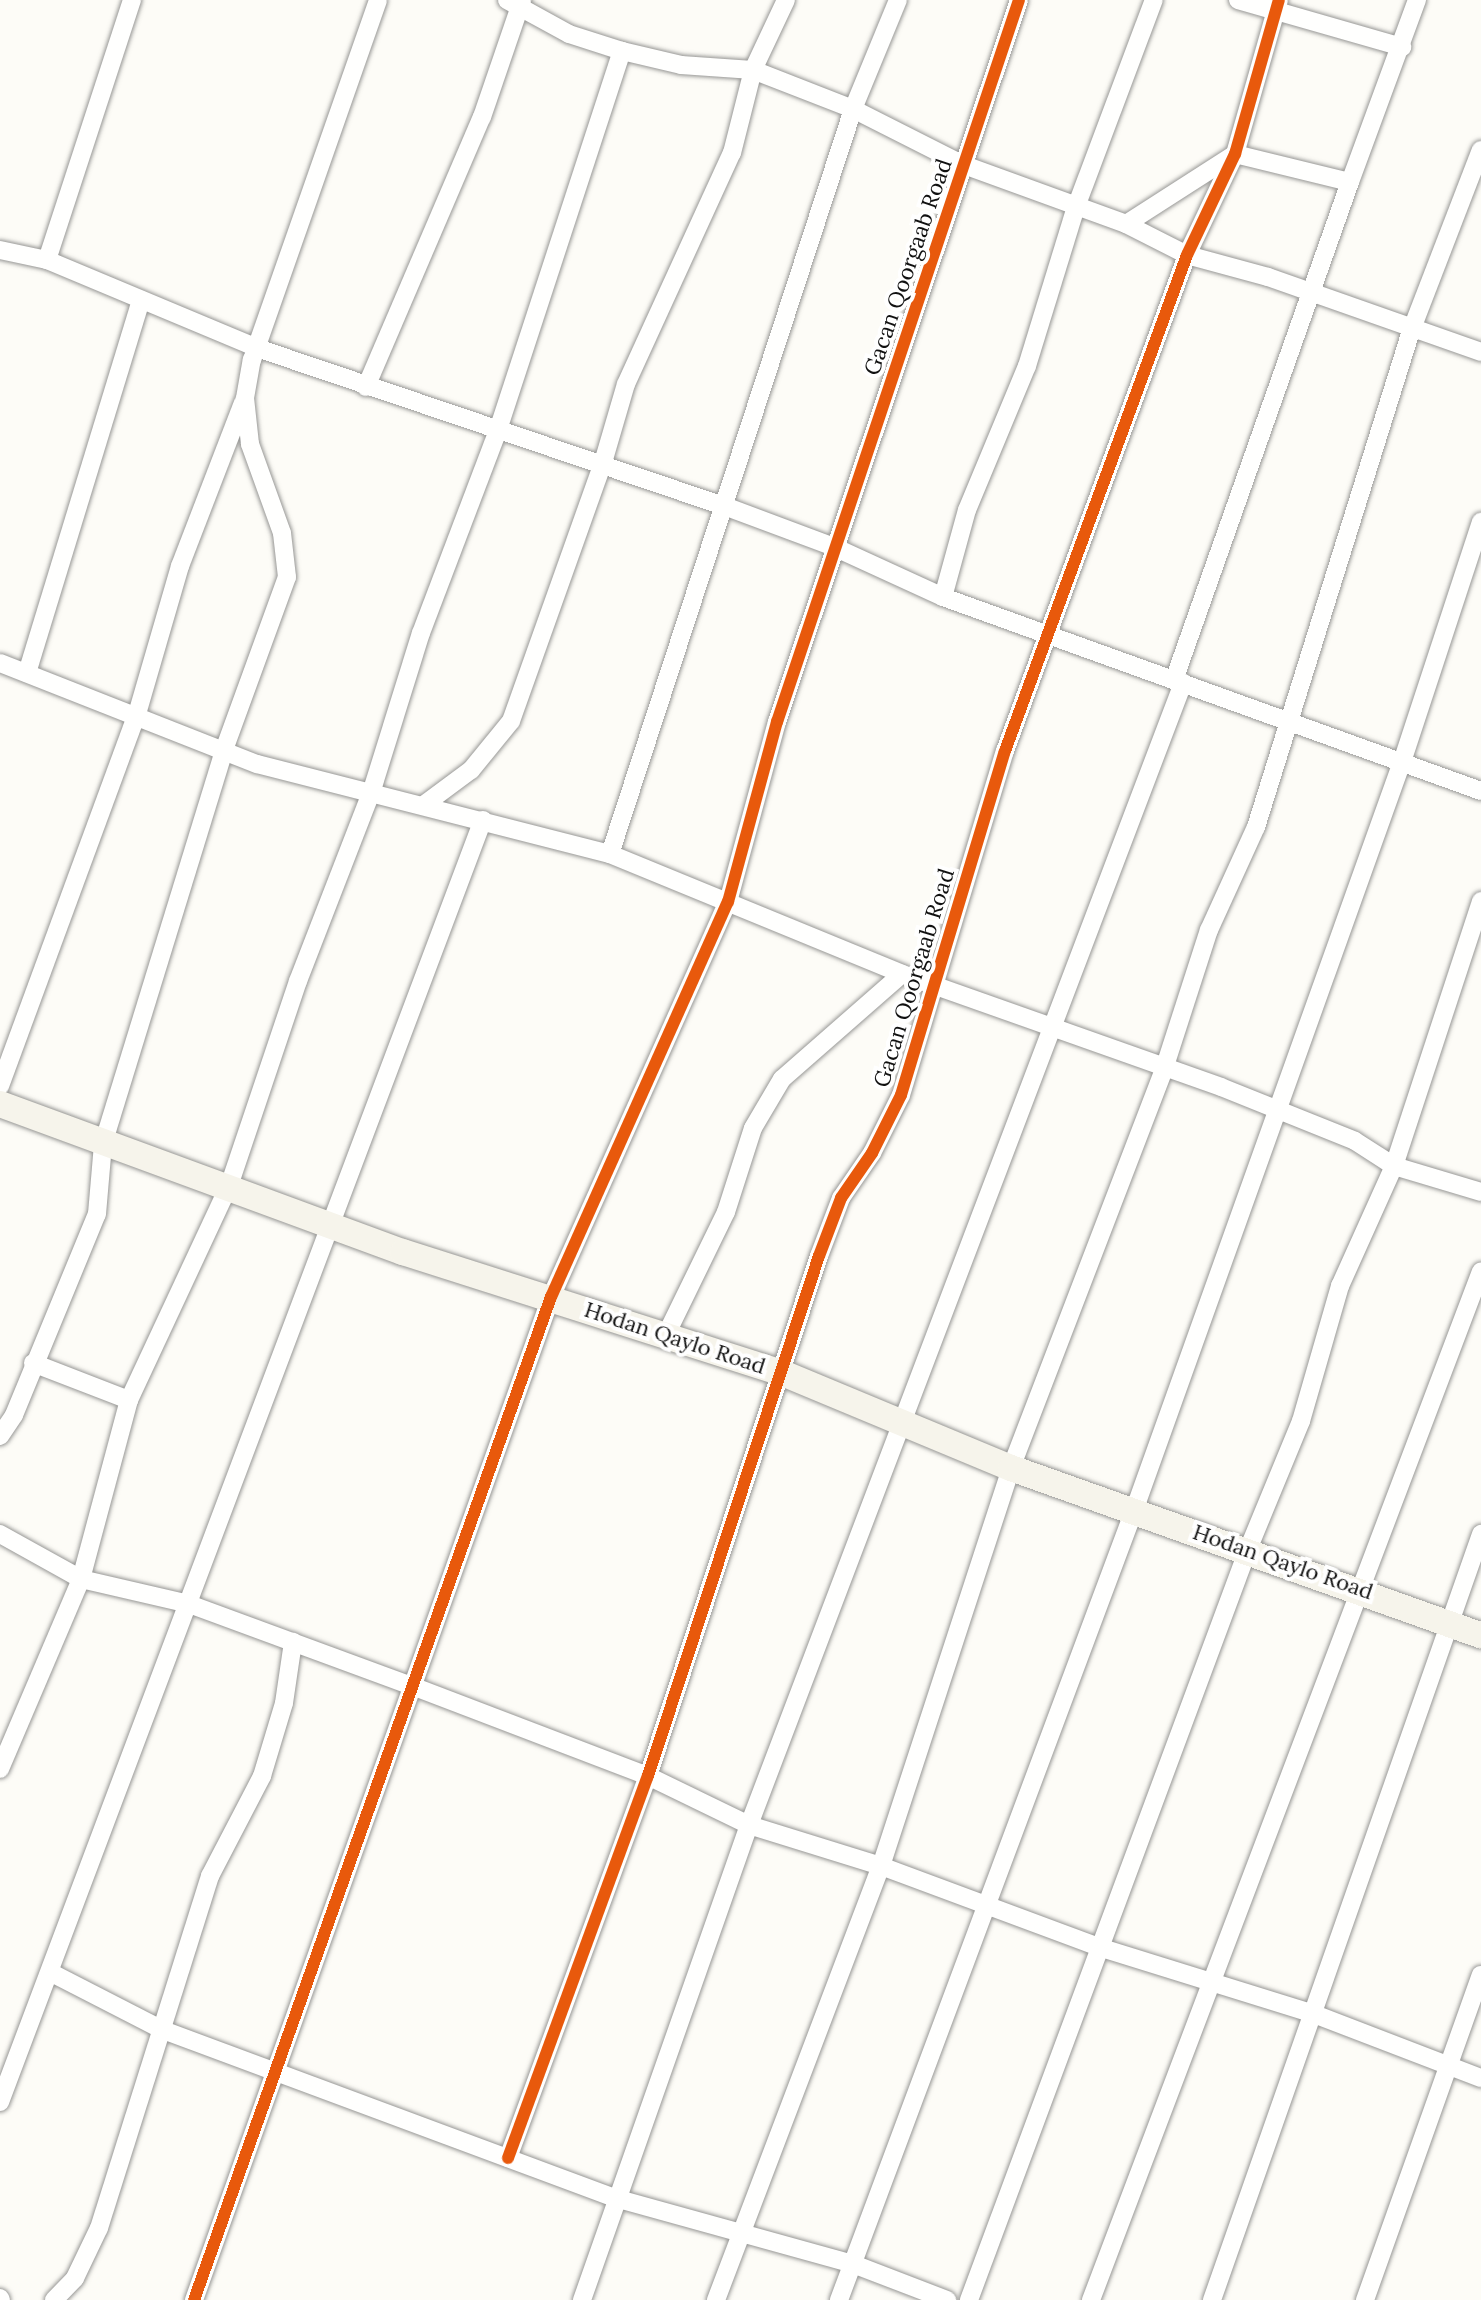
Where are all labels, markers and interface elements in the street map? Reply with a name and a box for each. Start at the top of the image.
street label: Gacan Qoorgaab Road [859,155,957,379]
street label: Gacan Qoorgaab Road [868,865,960,1091]
street label: Hodan Qaylo Road [581,1296,769,1380]
street label: Hodan Qaylo Road [1189,1519,1377,1605]

